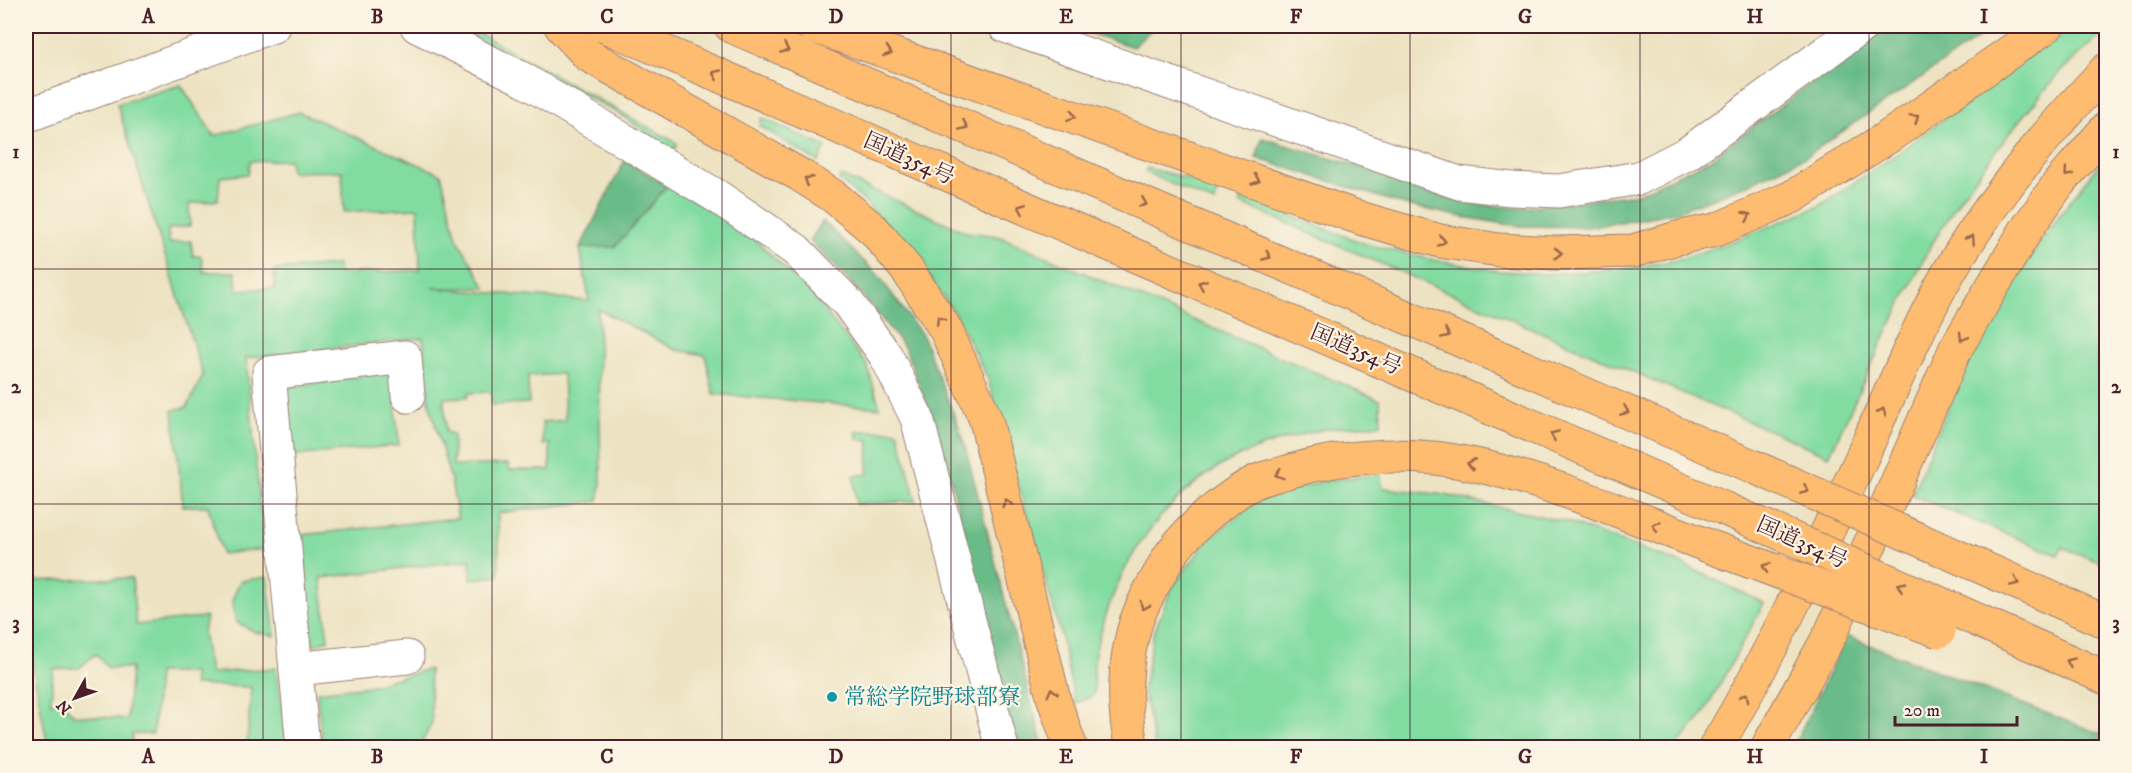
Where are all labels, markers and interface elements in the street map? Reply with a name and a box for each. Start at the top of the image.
text: A [141,5,156,30]
text: B [371,5,383,30]
text: C [600,5,614,30]
text: D [829,5,844,30]
text: E [1059,5,1073,30]
text: F [1290,5,1303,30]
text: G [1518,5,1532,30]
text: H [1747,5,1764,30]
text: I [1980,5,1988,30]
one-way arrow [778,41,789,53]
one-way arrow [882,44,893,57]
one-way arrow [711,70,722,82]
one-way arrow [1066,109,1077,122]
one-way arrow [1908,114,1919,125]
one-way arrow [957,119,968,131]
street label: 国道354号 [859,127,959,191]
text: 1 [12,140,20,165]
text: 1 [2112,140,2120,165]
one-way arrow [2064,166,2075,177]
one-way arrow [1251,173,1261,186]
one-way arrow [804,176,815,187]
one-way arrow [1136,196,1147,208]
one-way arrow [1017,203,1028,215]
one-way arrow [1740,212,1751,224]
one-way arrow [1436,234,1446,247]
one-way arrow [1964,235,1976,245]
one-way arrow [1553,247,1562,259]
one-way arrow [1261,249,1272,261]
one-way arrow [1197,279,1208,291]
one-way arrow [936,316,948,326]
street label: 国道354号 [1306,319,1406,381]
one-way arrow [1440,327,1451,339]
one-way arrow [1959,331,1970,341]
text: 2 [11,375,22,400]
text: 2 [2111,375,2122,400]
one-way arrow [1619,404,1630,416]
one-way arrow [1875,407,1887,418]
one-way arrow [1549,430,1560,442]
one-way arrow [1467,459,1476,471]
one-way arrow [1274,467,1285,479]
one-way arrow [1799,482,1810,494]
one-way arrow [1001,498,1014,508]
street label: 国道354号 [1752,511,1852,575]
one-way arrow [1651,521,1662,533]
one-way arrow [1761,562,1772,574]
one-way arrow [2009,575,2020,587]
one-way arrow [1897,581,1908,593]
one-way arrow [1139,599,1151,610]
text: 3 [12,611,20,636]
text: 3 [2112,611,2120,636]
one-way arrow [2065,657,2076,669]
north arrow [45,668,105,728]
place label: 常総学院野球部寮 [844,684,1020,711]
one-way arrow [1047,687,1060,697]
scale bar [1895,689,2016,727]
marker: 常総学院野球部寮 [825,690,839,704]
one-way arrow [1738,693,1749,703]
text: N [52,696,76,718]
text: 20 m [1904,700,1940,722]
text: A [141,745,156,770]
text: B [371,745,383,770]
text: C [600,745,614,770]
text: D [829,745,844,770]
text: E [1059,745,1073,770]
text: F [1290,745,1303,770]
text: G [1518,745,1532,770]
text: H [1747,745,1764,770]
text: I [1980,745,1988,770]

